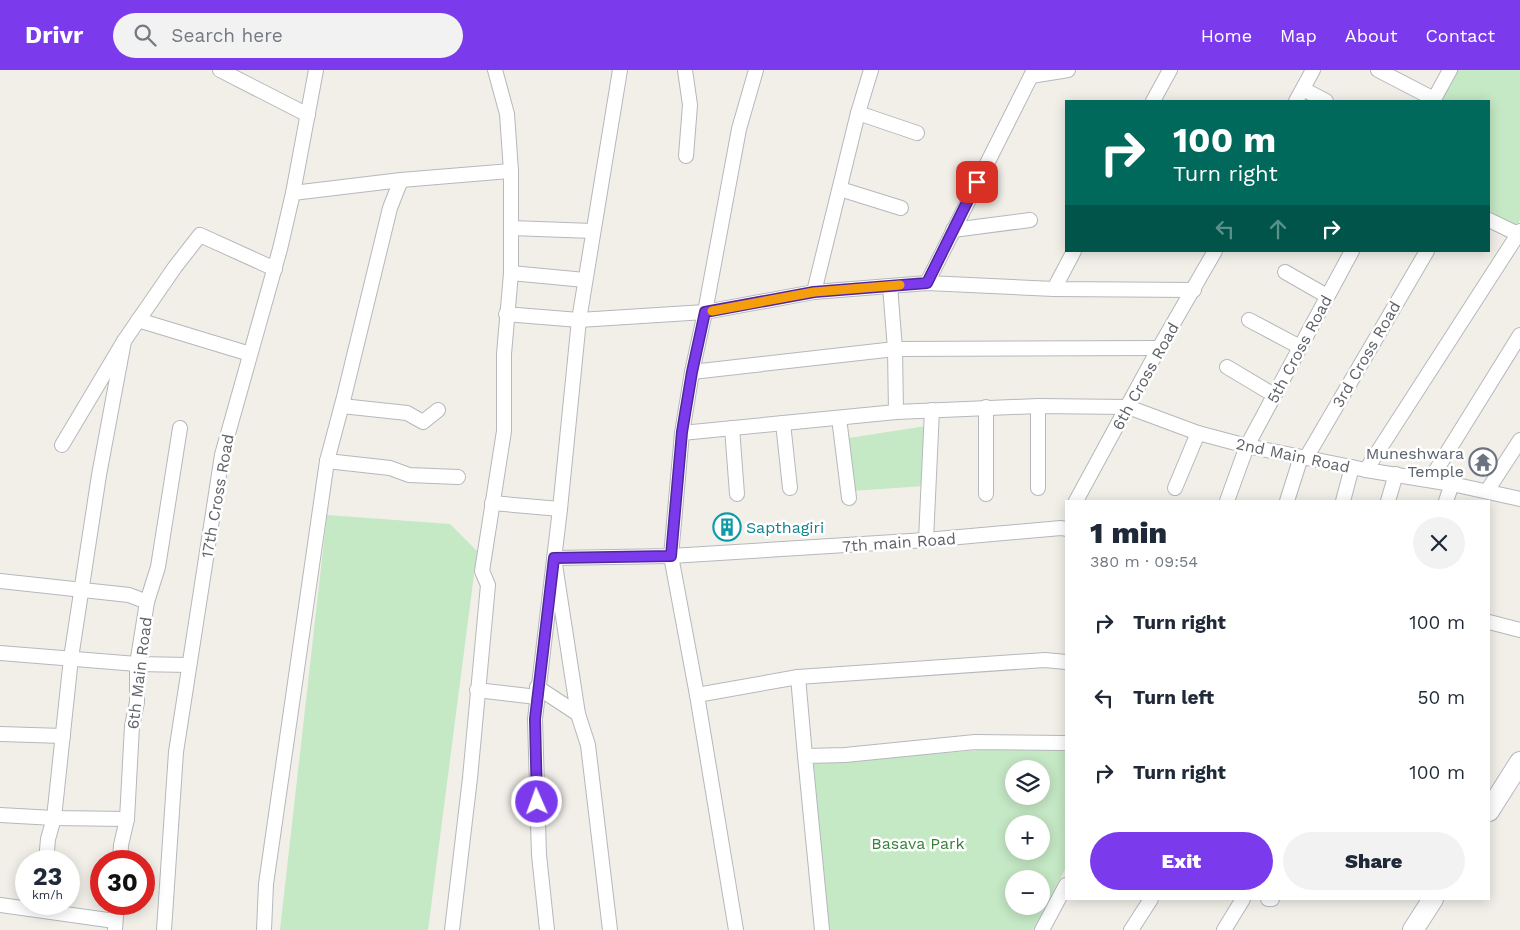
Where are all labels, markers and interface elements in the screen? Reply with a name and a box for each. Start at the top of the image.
search box [113,13,463,58]
text: Drivr [25,21,83,49]
icon: search [131,21,159,49]
text: Search here [171,24,283,47]
text: Home [1201,25,1252,46]
text: Map [1280,25,1317,46]
text: About [1345,25,1397,46]
text: Contact [1425,25,1495,46]
text: 100 m [1173,119,1276,161]
icon: right [1090,120,1155,185]
pin [956,161,998,203]
text: Turn right [1173,161,1278,186]
icon: arrive [963,168,991,196]
icon: left [1211,215,1239,243]
icon: ahead [1264,215,1292,243]
icon: right [1317,215,1345,243]
street label: 5th Cross Road [1263,292,1336,406]
street label: 3rd Cross Road [1328,298,1404,411]
street label: 6th Cross Road [1108,319,1183,433]
street label: 17th Cross Road [197,433,238,560]
street label: 2nd Main Road [1234,434,1352,477]
place label: Muneshwara Temple [1366,444,1464,481]
temple icon: Muneshwara Temple [1468,447,1498,477]
building icon: Sapthagiri [712,512,742,542]
text: 1 min [1090,515,1167,550]
button: close [1413,517,1465,569]
place label: Sapthagiri [746,518,824,537]
street label: 7th main Road [841,529,957,556]
text: 380 m · 09:54 [1090,552,1198,571]
icon: right [1090,609,1118,637]
text: Turn right [1133,611,1226,634]
text: 100 m [1409,611,1465,634]
street label: 6th Main Road [123,616,156,730]
icon: left [1090,684,1118,712]
text: Turn left [1133,686,1214,709]
text: 50 m [1418,686,1465,709]
icon: right [1090,759,1118,787]
map controls [1005,760,1050,915]
button: layers [1005,760,1050,805]
text: Turn right [1133,761,1226,784]
text: 100 m [1409,761,1465,784]
position arrow [510,775,562,827]
button: + [1005,815,1050,860]
button: Exit [1090,832,1273,890]
button: Share [1283,832,1465,890]
park label: Basava Park [871,834,965,853]
speed limit sign: 30 [90,850,155,915]
text: 23 [33,862,62,891]
button: − [1005,870,1050,915]
text: km/h [32,888,63,902]

